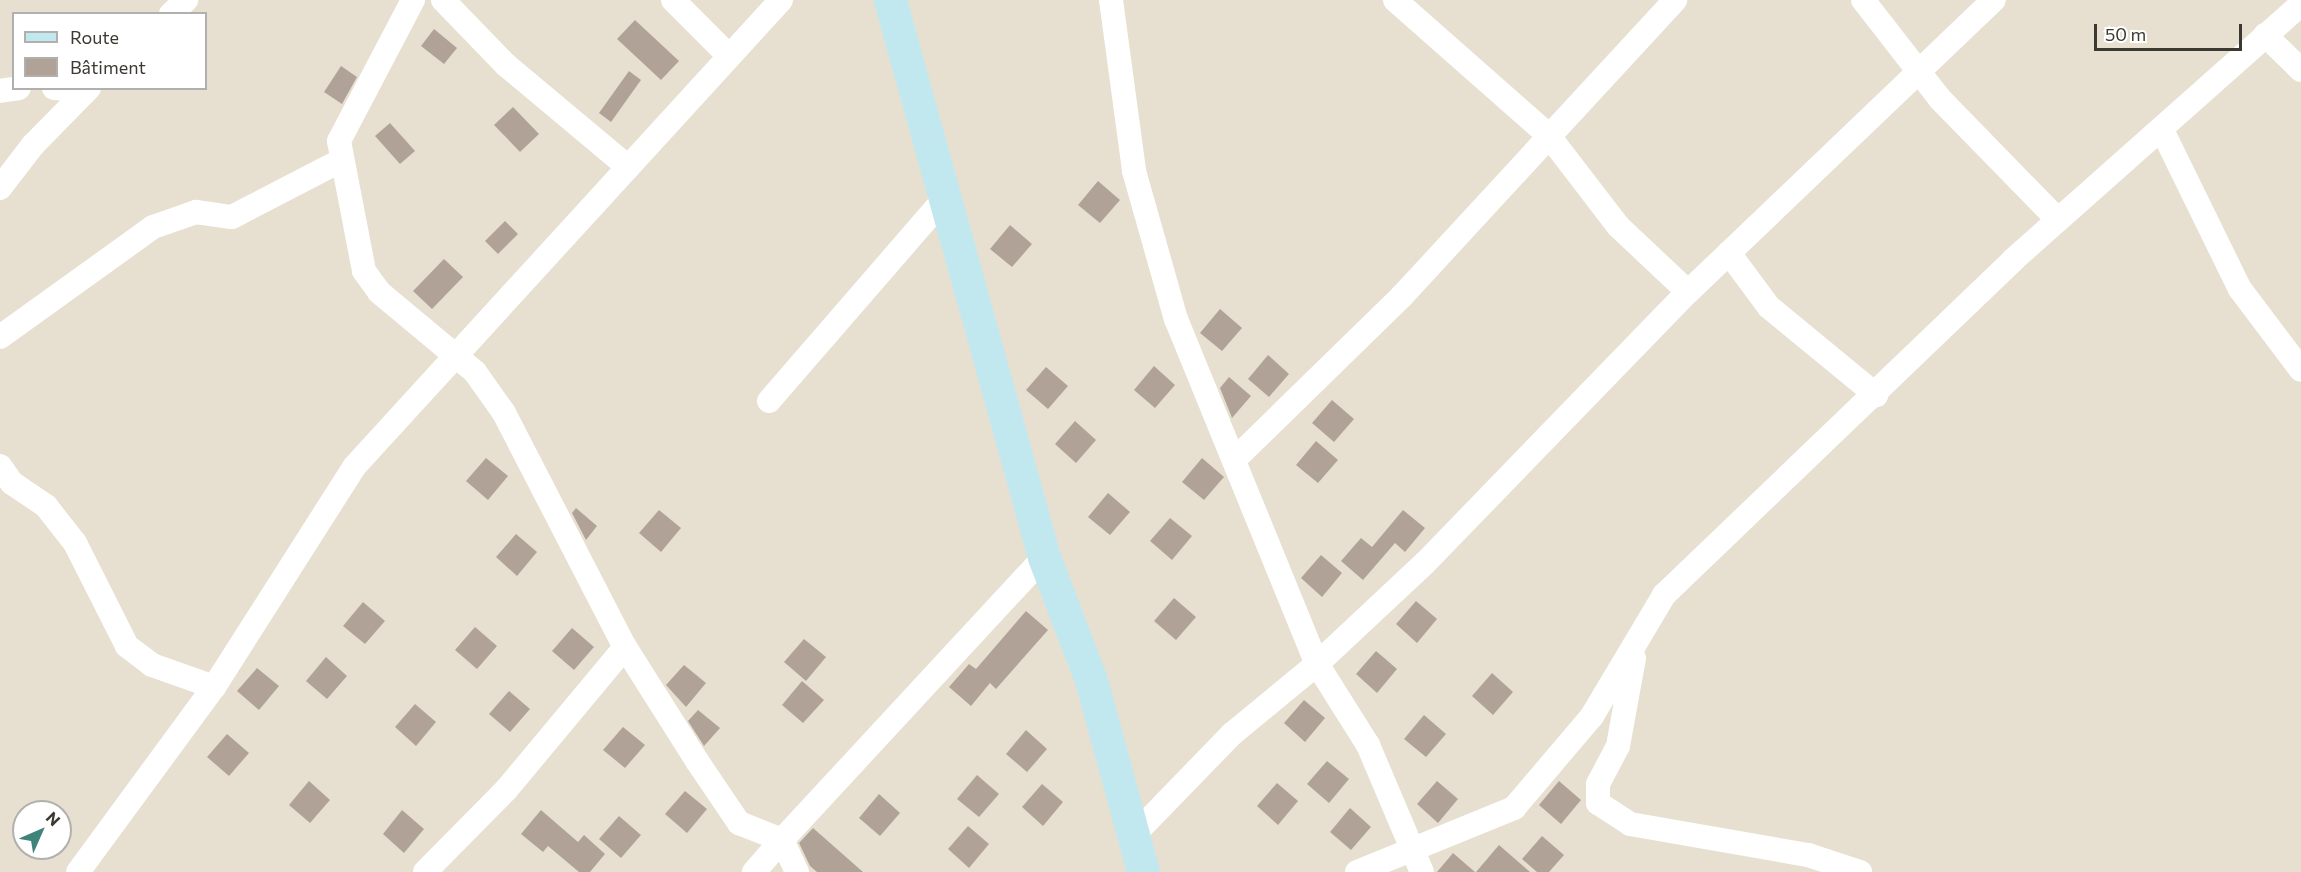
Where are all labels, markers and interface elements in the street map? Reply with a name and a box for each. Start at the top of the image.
legend [12,12,207,90]
scale bar [2097,12,2246,50]
text: 50 m [2105,23,2146,45]
text: Route [70,26,119,48]
text: Bâtiment [70,56,146,78]
north arrow [12,800,72,860]
text: N [43,807,65,829]

